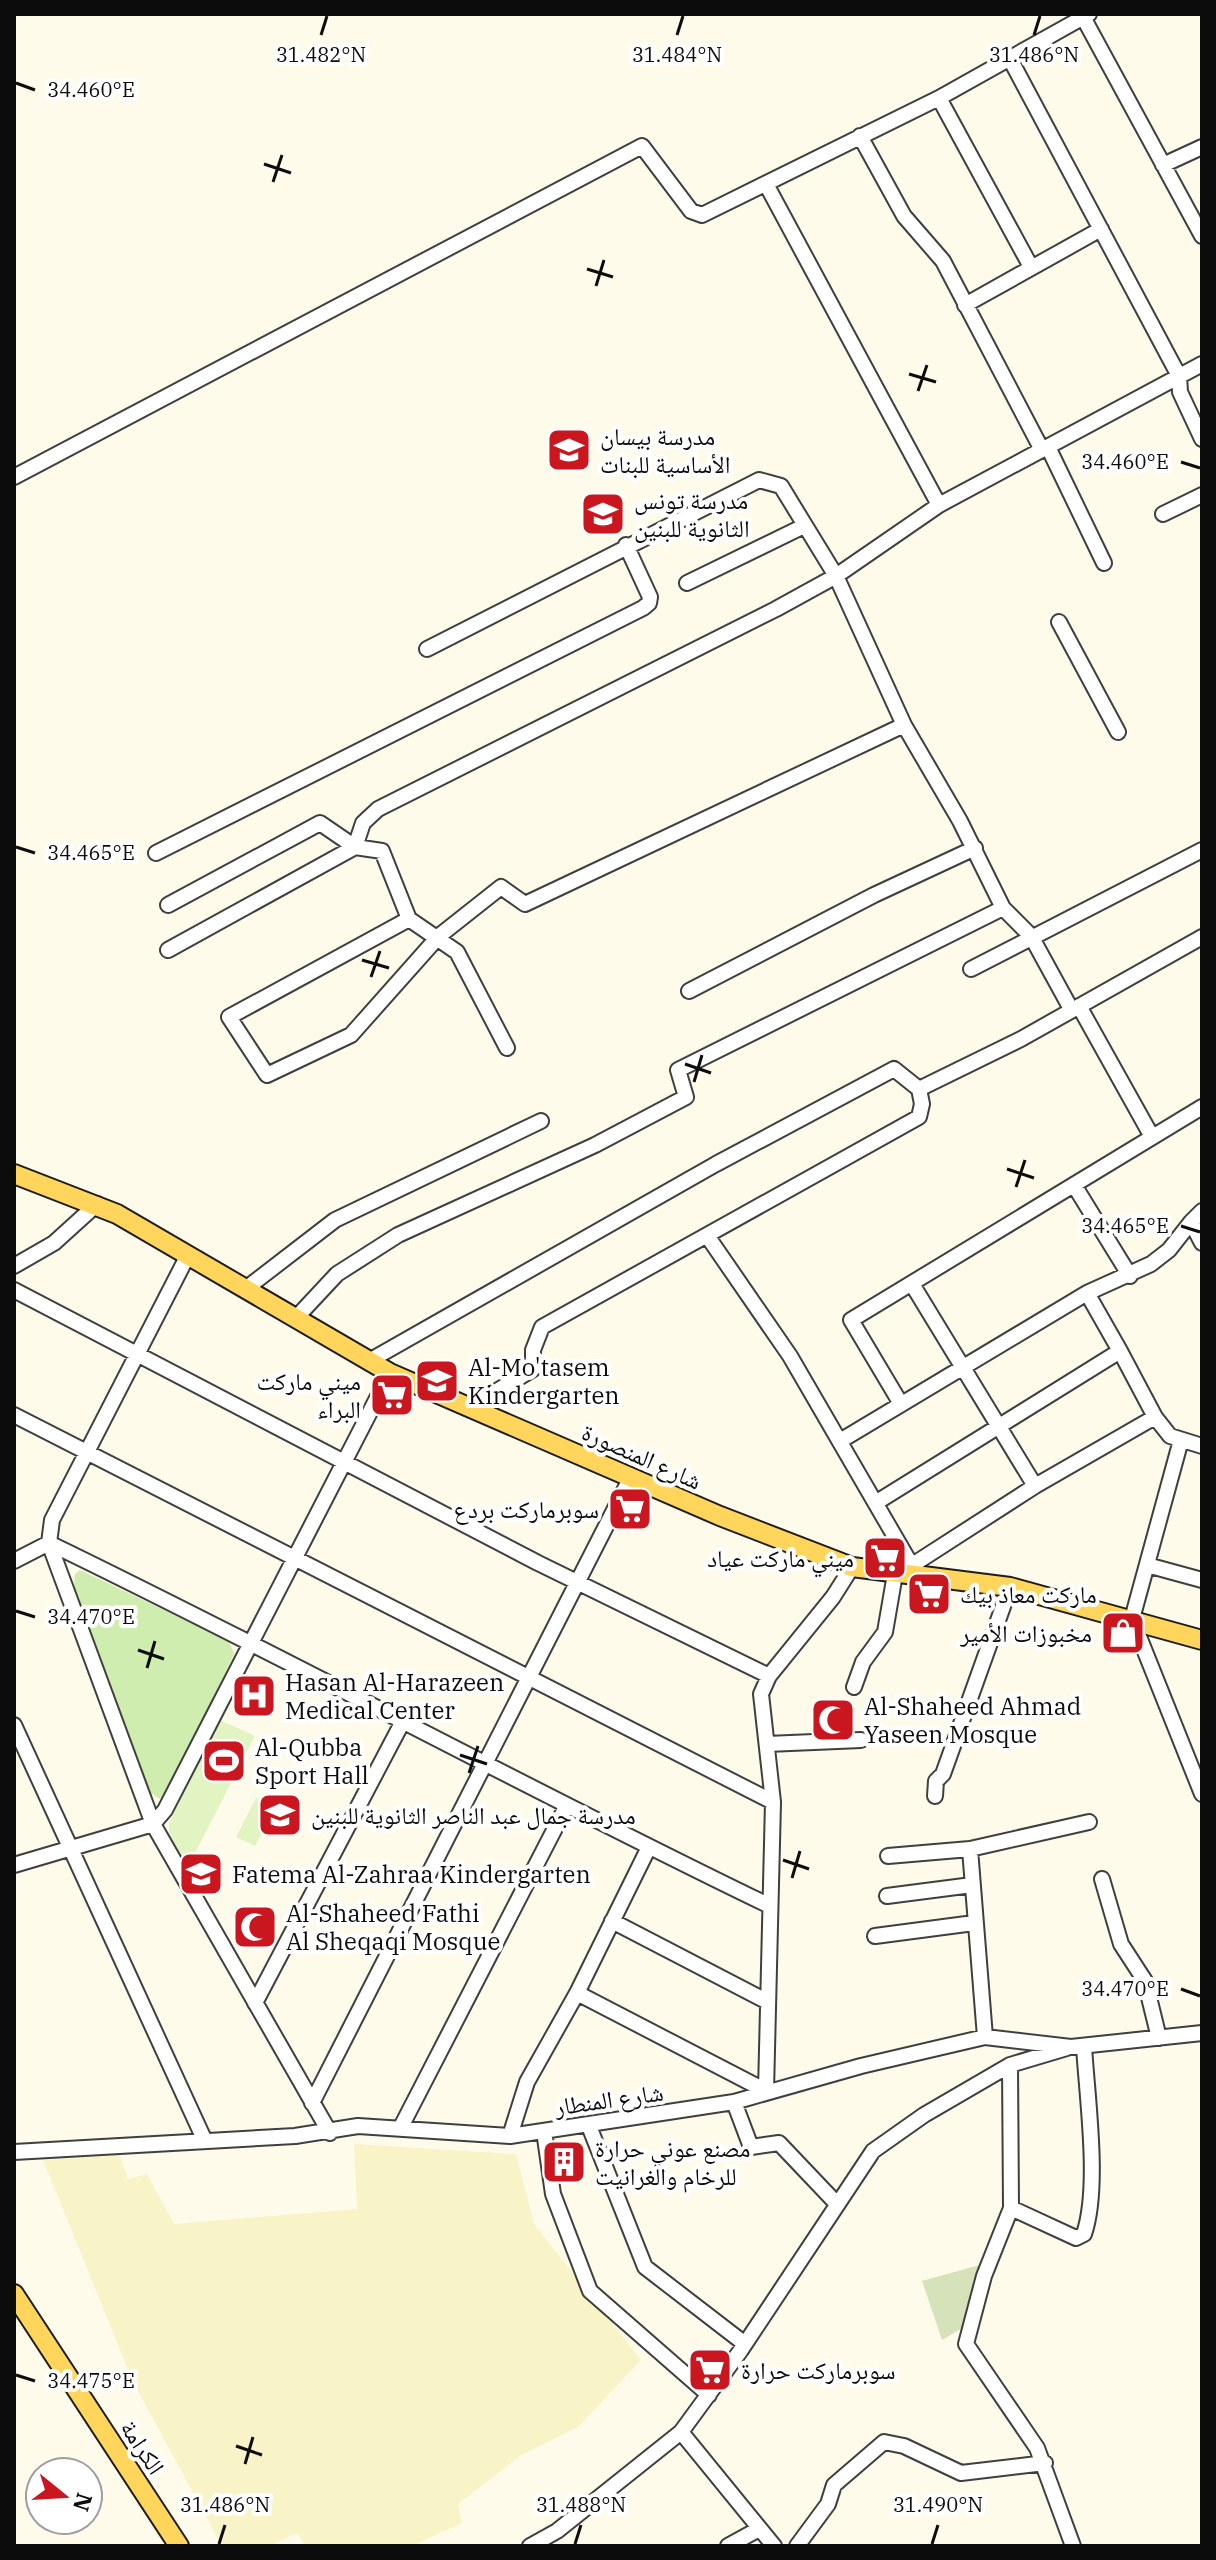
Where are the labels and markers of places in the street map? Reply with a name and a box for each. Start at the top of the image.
place label: مدرسة بيسان الأساسية للبنات [600,420,730,480]
school or university icon: مدرسة بيسان الأساسية للبنات [545,426,593,474]
place label: مدرسة تونس الثانوية للبنين [634,484,750,544]
school or university icon: مدرسة تونس الثانوية للبنين [579,490,627,538]
place label: Al-Mo'tasem Kindergarten [468,1351,620,1411]
school or university icon: Al-Mo'tasem Kindergarten [413,1357,461,1405]
place label: ميني ماركت البراء [257,1365,361,1425]
supermarket icon: ميني ماركت البراء [368,1371,416,1419]
supermarket icon: سوبرماركت بردع [606,1485,654,1533]
place label: سوبرماركت بردع [454,1493,599,1525]
supermarket icon: ميني ماركت عياد [861,1534,909,1582]
place label: ميني ماركت عياد [707,1542,854,1578]
supermarket icon: ماركت معاذ بيك [905,1570,953,1618]
place label: ماركت معاذ بيك [960,1578,1097,1610]
shop icon: مخبوزات الأمير [1099,1609,1147,1657]
place label: مخبوزات الأمير [959,1617,1092,1649]
place label: Hasan Al-Harazeen Medical Center [285,1666,504,1726]
hospital icon: Hasan Al-Harazeen Medical Center [230,1672,278,1720]
place label: Al-Shaheed Ahmad Yaseen Mosque [864,1690,1081,1750]
mosque icon: Al-Shaheed Ahmad Yaseen Mosque [809,1696,857,1744]
place label: Al-Qubba Sport Hall [255,1731,369,1791]
sports icon: Al-Qubba Sport Hall [200,1737,248,1785]
school or university icon: مدرسة جمال عبد الناصر الثانوية للبنين [256,1791,304,1839]
place label: مدرسة جمال عبد الناصر الثانوية للبنين [311,1799,636,1831]
school or university icon: Fatema Al-Zahraa Kindergarten [177,1850,225,1898]
place label: Fatema Al-Zahraa Kindergarten [232,1858,591,1890]
place label: Al-Shaheed Fathi Al Sheqaqi Mosque [286,1897,500,1957]
mosque icon: Al-Shaheed Fathi Al Sheqaqi Mosque [231,1903,279,1951]
place label: مصنع عوني حرارة للرخام والغرانيت [595,2132,750,2193]
building icon: مصنع عوني حرارة للرخام والغرانيت [540,2138,588,2186]
supermarket icon: سوبرماركت حرارة [686,2346,734,2394]
place label: سوبرماركت حرارة [741,2354,895,2386]

